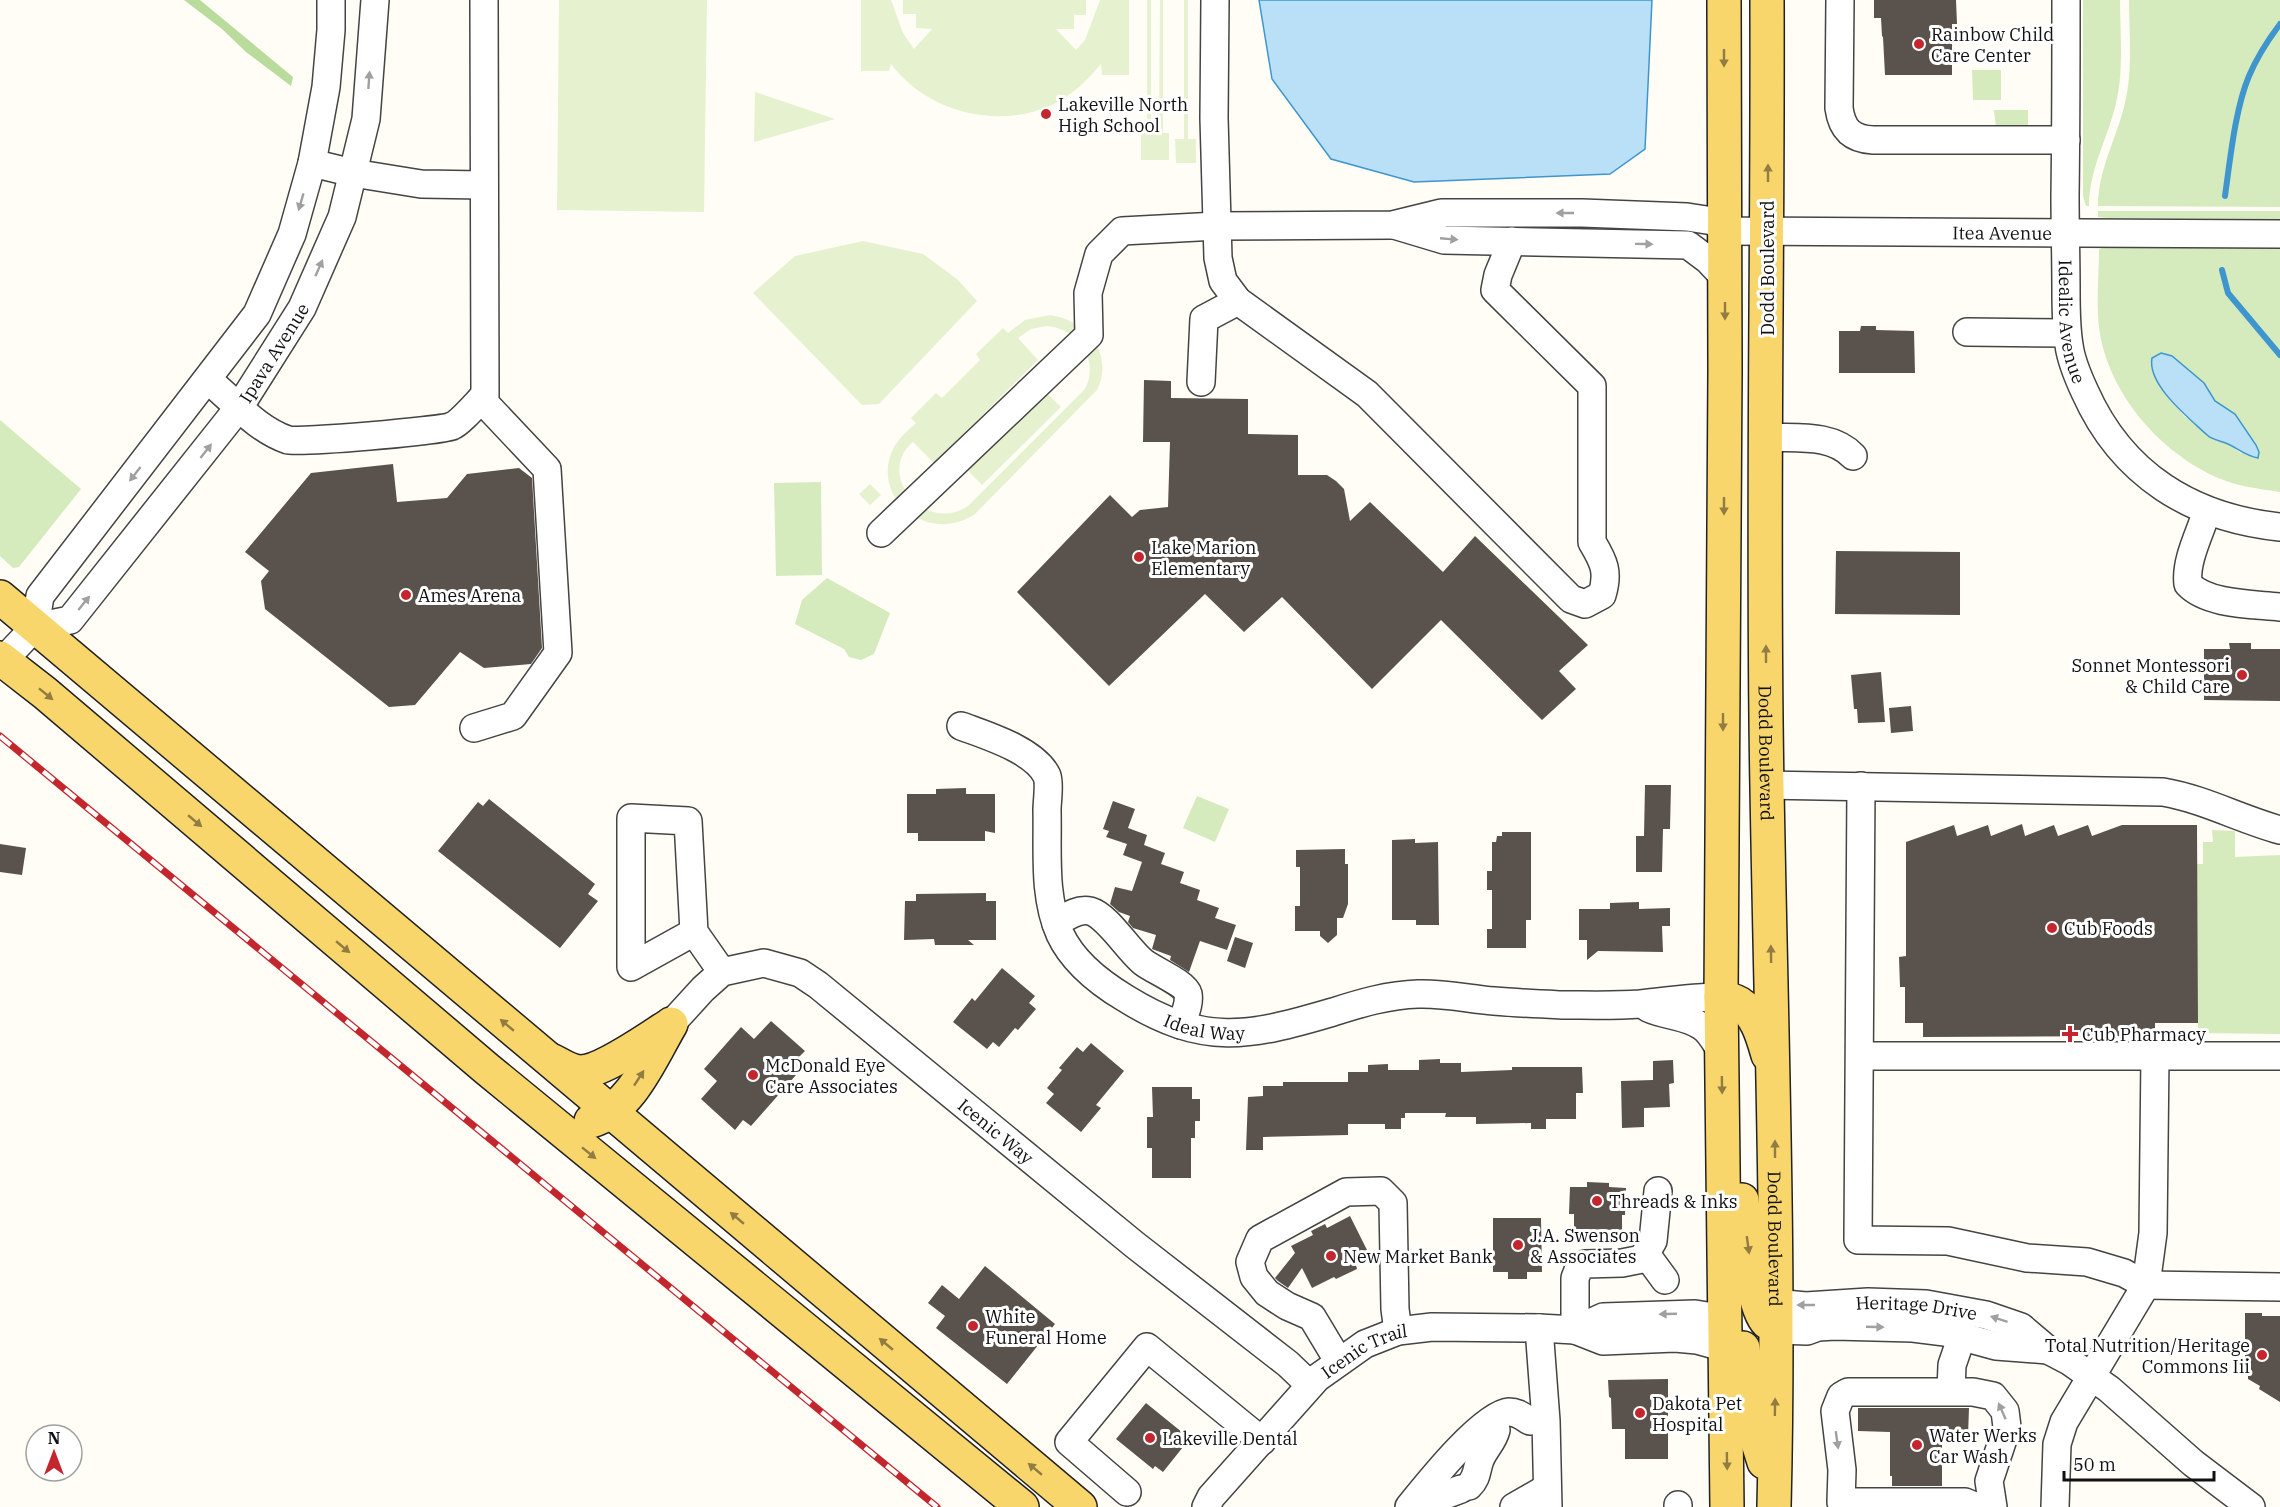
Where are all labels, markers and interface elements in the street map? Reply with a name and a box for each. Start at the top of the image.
place label: Rainbow Child Care Center [1931,23,2054,67]
marker: Rainbow Child Care Center [1912,37,1926,51]
one-way arrow [1719,49,1729,68]
one-way arrow [364,71,374,90]
place label: Lakeville North High School [1058,93,1188,137]
marker: Lakeville North High School [1039,107,1053,121]
one-way arrow [1763,163,1773,182]
one-way arrow [296,193,305,211]
street label: Dodd Boulevard [1756,200,1779,336]
one-way arrow [1556,208,1575,218]
street label: Itea Avenue [1952,221,2052,244]
one-way arrow [1440,234,1459,244]
one-way arrow [1634,239,1653,249]
one-way arrow [315,259,324,276]
street label: Idealic Avenue [2054,259,2091,387]
street label: Ipava Avenue [234,299,314,407]
one-way arrow [1720,301,1730,320]
one-way arrow [200,443,212,458]
one-way arrow [130,466,142,481]
one-way arrow [1719,496,1729,515]
place label: Lake Marion Elementary [1151,536,1256,580]
marker: Lake Marion Elementary [1132,550,1146,564]
place label: Ames Arena [418,584,522,607]
marker: Ames Arena [399,588,413,602]
one-way arrow [78,595,90,610]
one-way arrow [1761,644,1771,663]
place label: Sonnet Montessori & Child Care [2071,654,2230,698]
marker: Sonnet Montessori & Child Care [2235,668,2249,682]
street label: Dodd Boulevard [1754,685,1779,821]
one-way arrow [38,688,54,701]
one-way arrow [1718,712,1728,731]
one-way arrow [187,814,203,827]
place label: Cub Foods [2064,917,2153,940]
marker: Cub Foods [2045,921,2059,935]
one-way arrow [335,940,350,953]
one-way arrow [1767,944,1776,963]
street label: Ideal Way [1161,1008,1246,1045]
one-way arrow [500,1019,515,1032]
place label: Cub Pharmacy [2082,1023,2206,1046]
marker: Cub Pharmacy [2063,1027,2077,1041]
place label: McDonald Eye Care Associates [765,1054,898,1098]
marker: McDonald Eye Care Associates [746,1068,760,1082]
one-way arrow [633,1070,644,1086]
one-way arrow [1718,1075,1727,1094]
street label: Icenic Way [953,1093,1039,1169]
one-way arrow [1770,1139,1780,1158]
one-way arrow [581,1146,596,1159]
street label: Dodd Boulevard [1763,1171,1787,1307]
place label: Threads & Inks [1609,1190,1737,1213]
marker: Threads & Inks [1590,1194,1604,1208]
one-way arrow [730,1212,745,1225]
place label: J.A. Swenson & Associates [1530,1224,1640,1268]
one-way arrow [1744,1235,1753,1254]
marker: J.A. Swenson & Associates [1511,1238,1525,1252]
place label: New Market Bank [1343,1245,1493,1268]
marker: New Market Bank [1324,1249,1338,1263]
street label: Heritage Drive [1855,1290,1979,1325]
one-way arrow [1796,1300,1815,1309]
place label: White Funeral Home [985,1305,1107,1349]
one-way arrow [1659,1310,1678,1319]
one-way arrow [1990,1314,2008,1323]
marker: White Funeral Home [966,1319,980,1333]
street label: Icenic Trail [1316,1319,1408,1383]
one-way arrow [1866,1322,1885,1331]
place label: Total Nutrition/Heritage Commons Iii [2045,1334,2250,1378]
one-way arrow [878,1337,894,1350]
marker: Total Nutrition/Heritage Commons Iii [2255,1348,2269,1362]
place label: Dakota Pet Hospital [1652,1392,1742,1436]
one-way arrow [1770,1397,1780,1416]
one-way arrow [1997,1401,2007,1419]
marker: Dakota Pet Hospital [1633,1406,1647,1420]
north arrow [24,1423,84,1483]
place label: Water Werks Car Wash [1929,1424,2037,1468]
place label: Lakeville Dental [1162,1427,1298,1450]
text: N [48,1428,60,1448]
one-way arrow [1833,1430,1842,1449]
marker: Lakeville Dental [1143,1431,1157,1445]
marker: Water Werks Car Wash [1910,1438,1924,1452]
scale bar [2064,1444,2214,1482]
one-way arrow [1722,1452,1732,1471]
text: 50 m [2073,1453,2116,1476]
one-way arrow [1027,1463,1043,1476]

